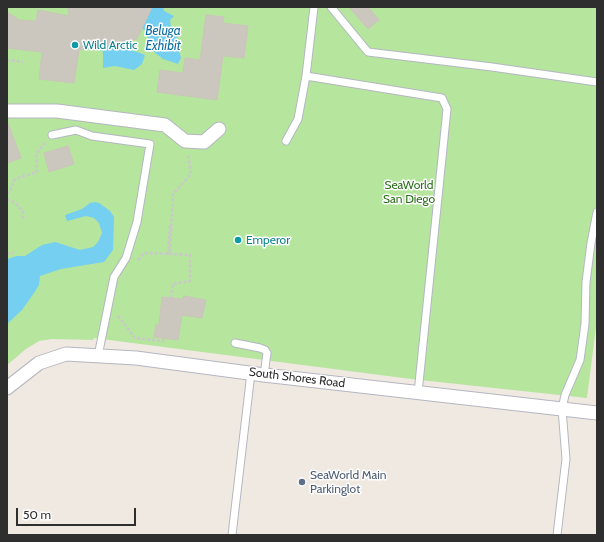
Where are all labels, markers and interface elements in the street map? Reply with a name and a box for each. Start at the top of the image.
water label: Beluga Exhibit [145,23,181,54]
place label: Wild Arctic [83,38,137,52]
marker: Wild Arctic [70,40,80,50]
park label: SeaWorld San Diego [383,178,435,206]
place label: Emperor [246,233,290,247]
marker: Emperor [233,235,243,245]
street label: South Shores Road [248,365,346,391]
place label: SeaWorld Main Parkinglot [310,468,386,496]
marker: SeaWorld Main Parkinglot [297,477,307,487]
scale bar [18,500,138,526]
text: 50 m [23,507,51,522]

